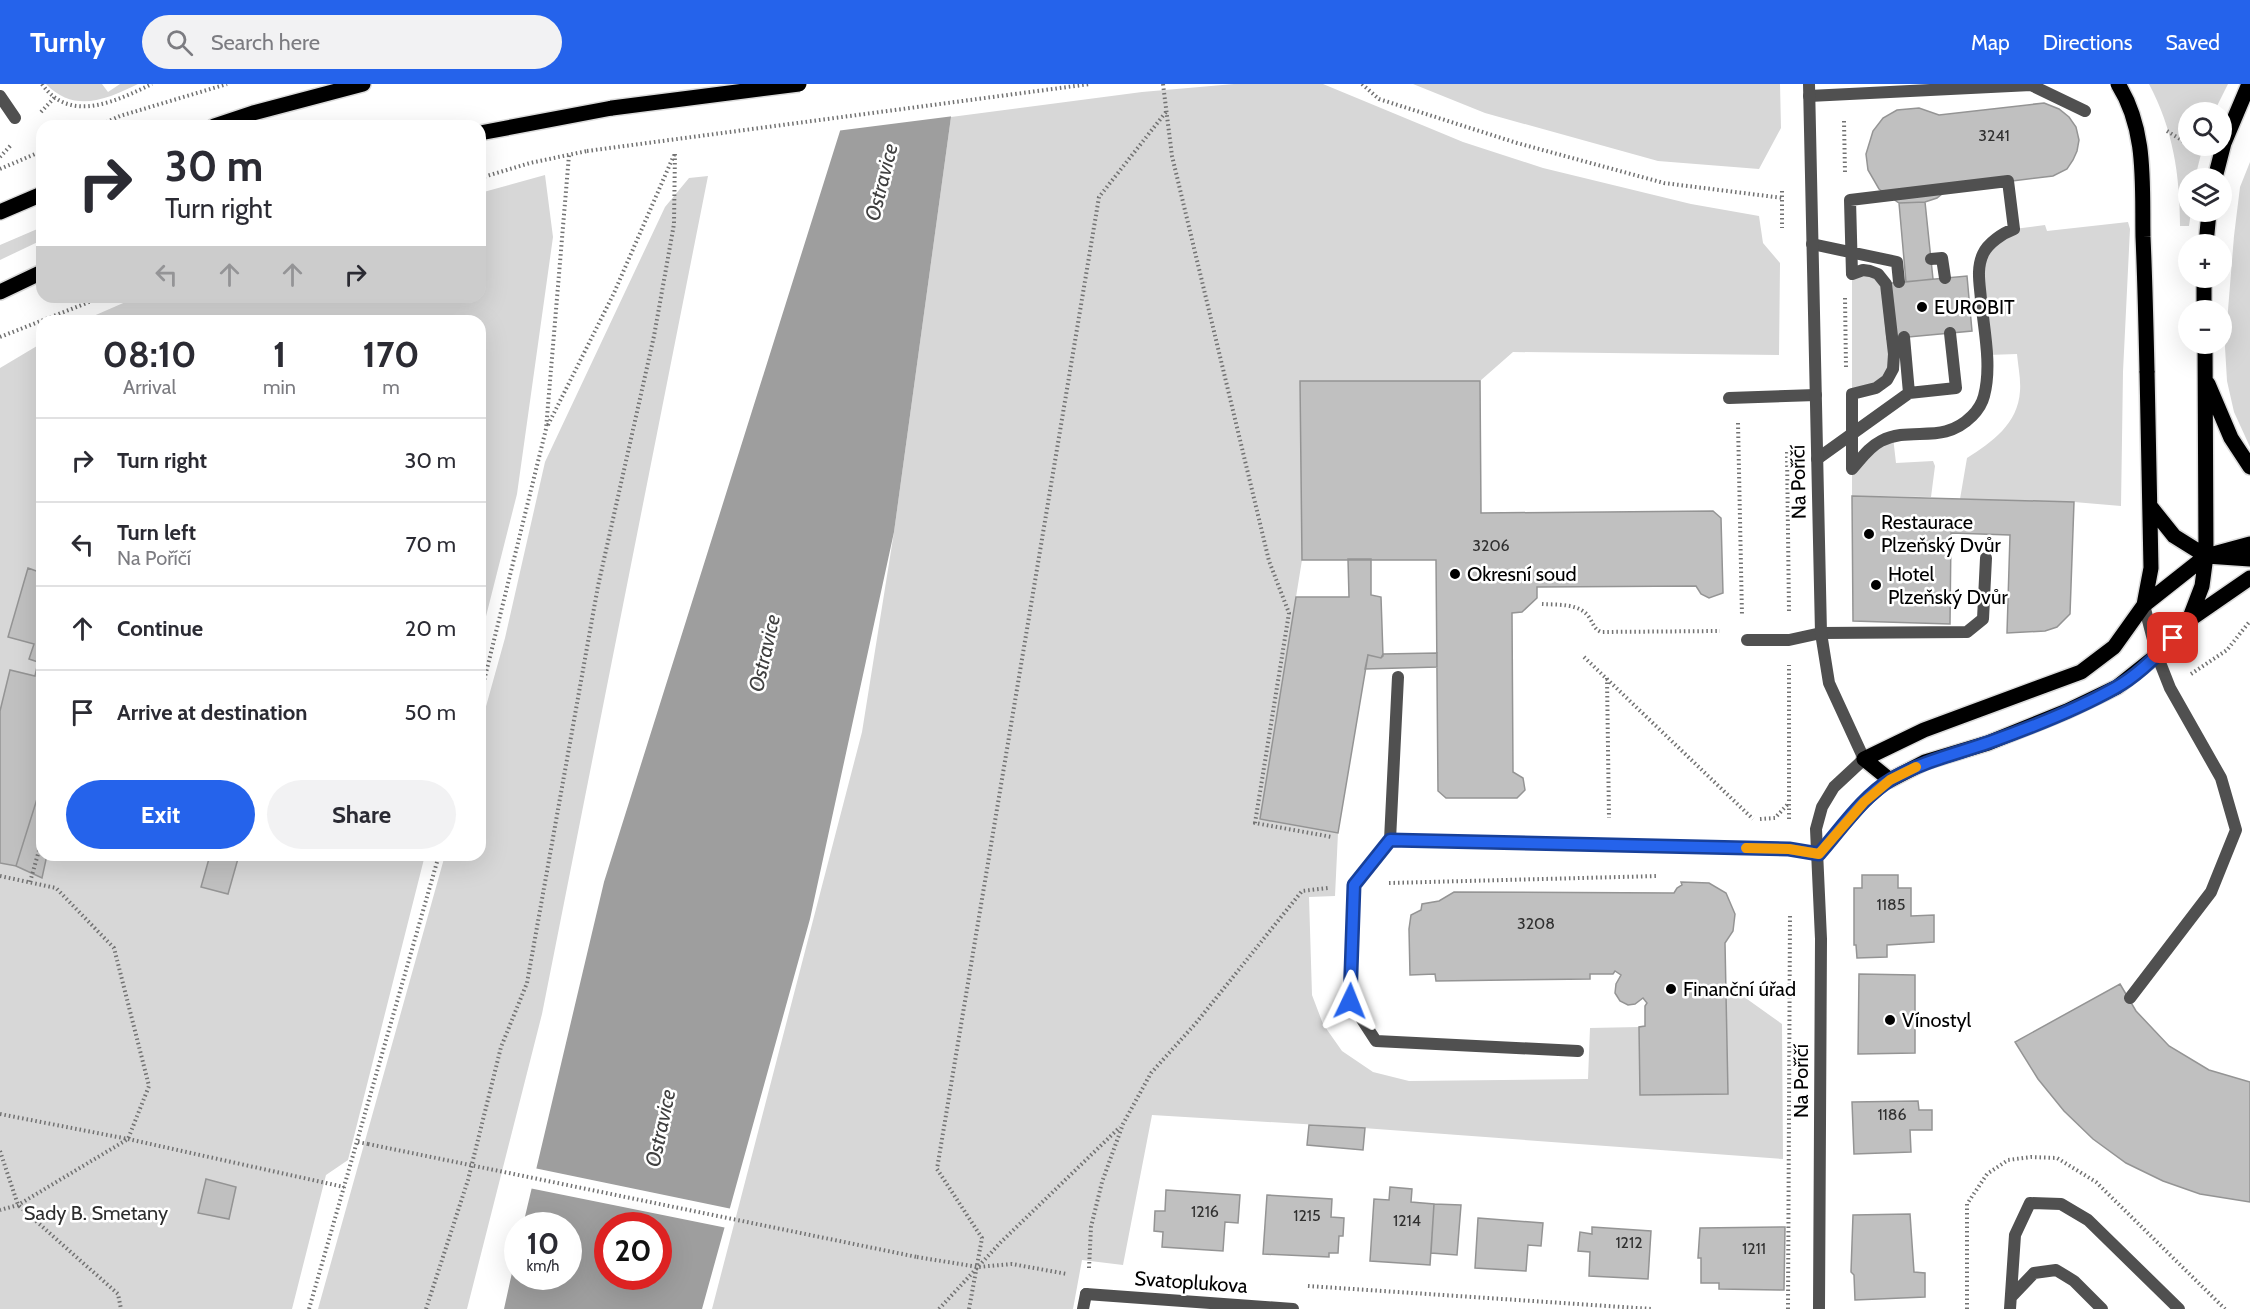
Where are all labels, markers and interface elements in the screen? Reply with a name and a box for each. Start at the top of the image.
search box [142,15,562,69]
text: Turnly [30,25,106,59]
icon: search [163,26,196,59]
text: Search here [211,29,320,56]
text: Map [1971,30,2010,55]
text: Directions [2043,30,2132,55]
text: Saved [2165,30,2220,55]
map controls [2178,102,2232,354]
button: search [2178,102,2232,156]
house number: 3241 [1978,126,2010,145]
text: 30 m [165,140,263,192]
water label: Ostravice [859,140,903,223]
icon: right [66,144,144,222]
button: layers [2178,168,2232,222]
text: Turn right [165,192,272,225]
button: + [2178,234,2232,288]
icon: left [150,258,183,291]
icon: ahead [213,258,246,291]
icon: ahead [276,258,309,291]
icon: right [339,258,372,291]
place label: EUROBIT [1934,295,2015,319]
marker: EUROBIT [1915,300,1929,314]
button: − [2178,300,2232,354]
text: 08:10 [103,332,196,376]
text: 1 [273,332,286,376]
text: 170 [363,332,419,376]
text: Arrival [123,375,176,399]
text: min [263,375,296,399]
text: m [382,375,400,399]
icon: right [66,444,99,477]
street label: Na Poříčí [1785,445,1811,519]
text: Turn right [117,447,207,474]
text: 30 m [404,447,456,474]
place label: Restaurace Plzeňský Dvůr [1881,510,2001,557]
text: Turn left [117,519,196,546]
marker: Restaurace Plzeňský Dvůr [1862,527,1876,541]
icon: left [66,528,99,561]
text: 70 m [406,531,456,558]
house number: 3206 [1472,536,1510,555]
text: Na Poříčí [117,546,191,570]
place label: Okresní soud [1467,562,1577,586]
place label: Hotel Plzeňský Dvůr [1888,562,2008,609]
marker: Okresní soud [1448,567,1462,581]
marker: Hotel Plzeňský Dvůr [1869,578,1883,592]
water label: Ostravice [743,611,785,694]
icon: ahead [66,612,99,645]
pin [2147,612,2198,663]
text: Continue [117,615,203,642]
text: 20 m [405,615,456,642]
icon: arrive [2156,621,2189,654]
icon: arrive [66,696,99,729]
text: Arrive at destination [117,699,307,726]
text: 50 m [404,699,456,726]
button: Exit [66,780,255,849]
button: Share [267,780,456,849]
house number: 1185 [1877,895,1905,914]
house number: 3208 [1517,914,1555,933]
position arrow [1318,969,1382,1033]
place label: Finanční úřad [1683,977,1796,1001]
marker: Finanční úřad [1664,982,1678,996]
place label: Vínostyl [1902,1008,1972,1032]
marker: Vínostyl [1883,1013,1897,1027]
street label: Na Poříčí [1789,1044,1813,1118]
water label: Ostravice [640,1086,681,1169]
house number: 1186 [1877,1105,1907,1124]
park label: Sady B. Smetany [24,1201,168,1225]
house number: 1216 [1191,1202,1219,1221]
house number: 1215 [1293,1206,1321,1225]
house number: 1214 [1393,1211,1421,1230]
speed limit sign: 20 [594,1212,672,1290]
text: 10 [527,1225,559,1262]
house number: 1212 [1615,1233,1643,1252]
house number: 1211 [1742,1239,1766,1258]
text: km/h [527,1257,559,1275]
street label: Svatoplukova [1134,1266,1249,1298]

